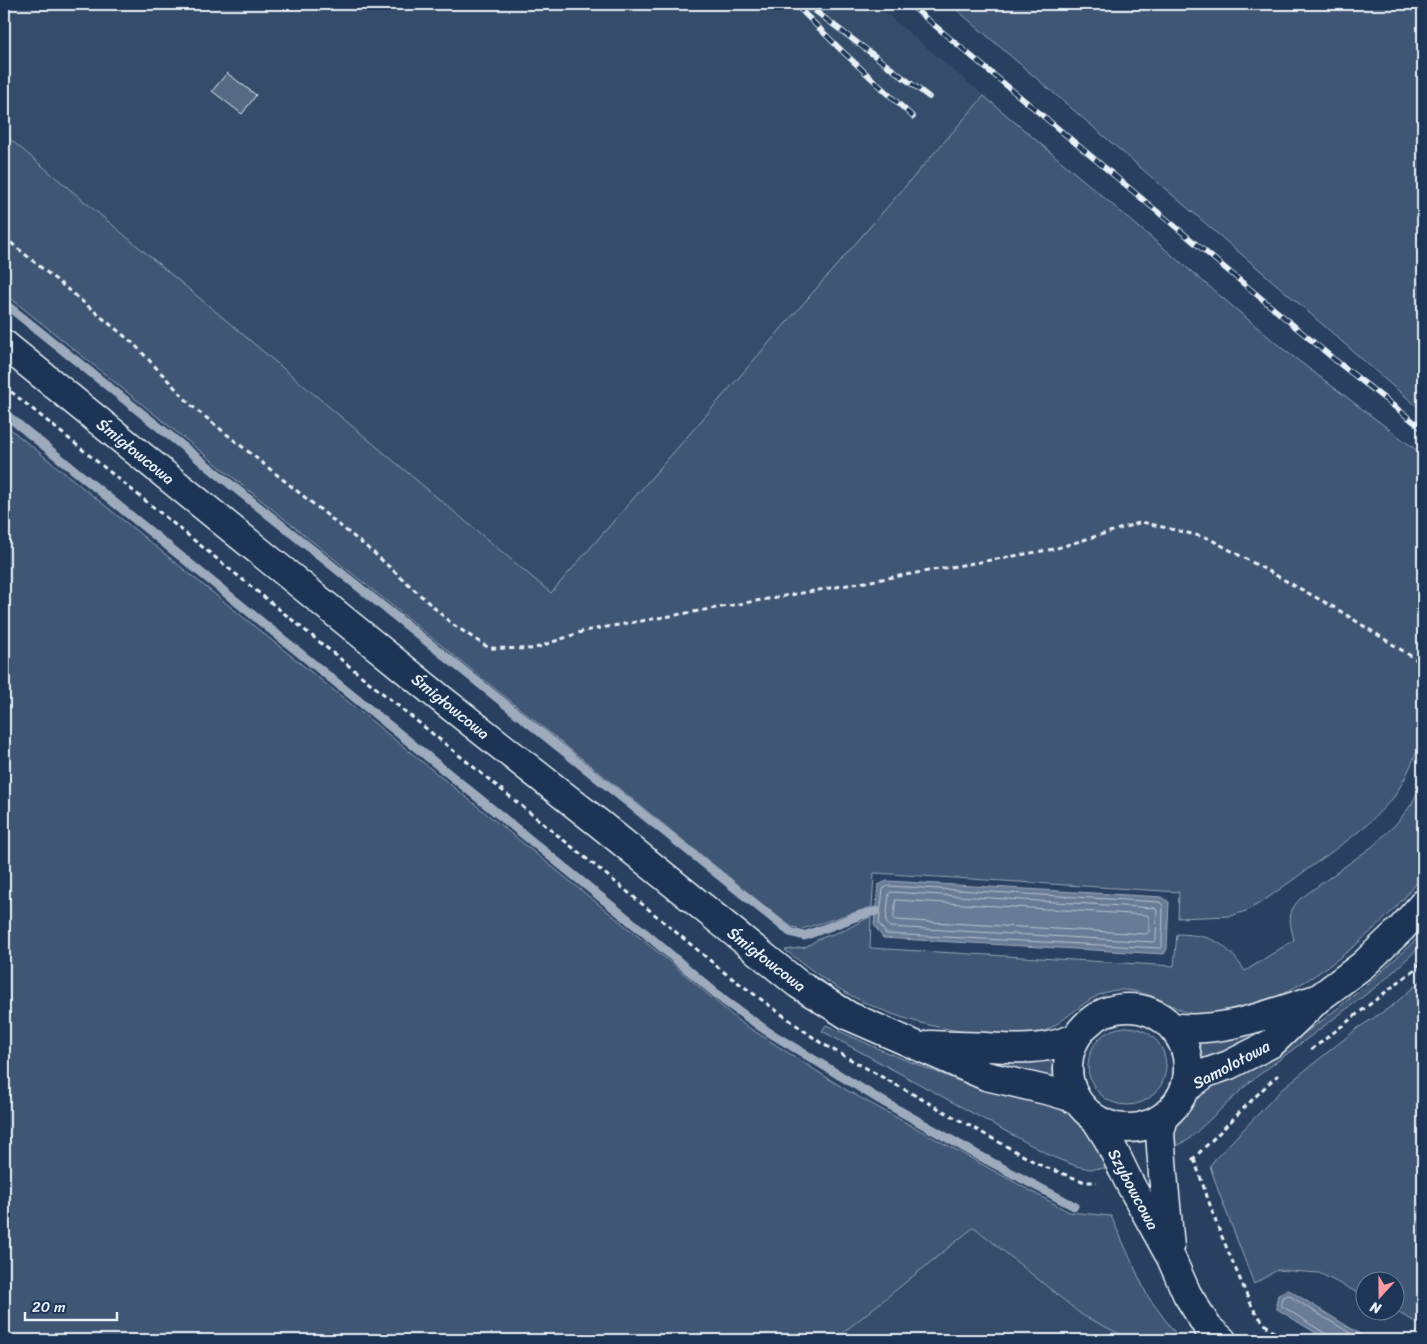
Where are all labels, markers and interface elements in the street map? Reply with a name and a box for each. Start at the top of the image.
street label: Śmigłowcowa [90,410,181,492]
street label: Śmigłowcowa [405,665,496,747]
street label: Śmigłowcowa [721,919,813,1000]
street label: Samolotowa [1187,1031,1276,1097]
street label: Szybowcowa [1100,1143,1167,1235]
north arrow [1354,1272,1404,1322]
scale bar [25,1289,118,1321]
text: 20 m [32,1294,66,1320]
text: N [1366,1294,1385,1321]

